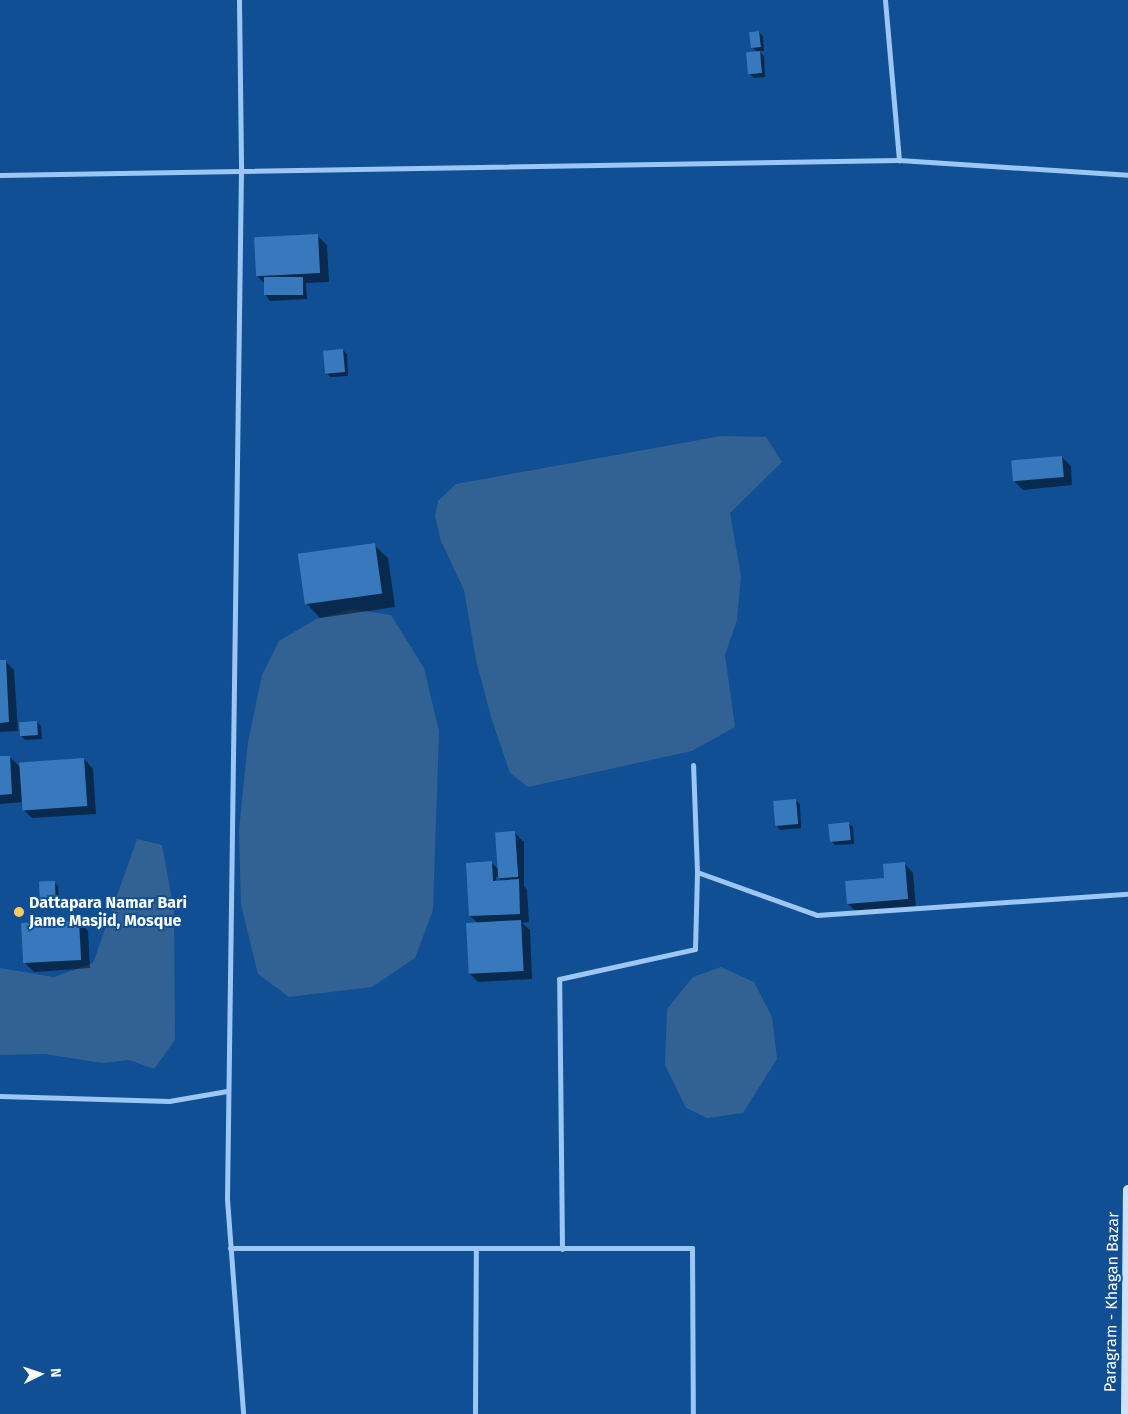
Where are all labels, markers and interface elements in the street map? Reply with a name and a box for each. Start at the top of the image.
place label: Dattapara Namar Bari Jame Masjid, Mosque [29,893,187,931]
marker: Dattapara Namar Bari Jame Masjid, Mosque [13,906,25,918]
street label: Paragram - Khagan Bazar [1101,1212,1123,1392]
north arrow [15,1349,65,1399]
text: N [47,1368,64,1378]

